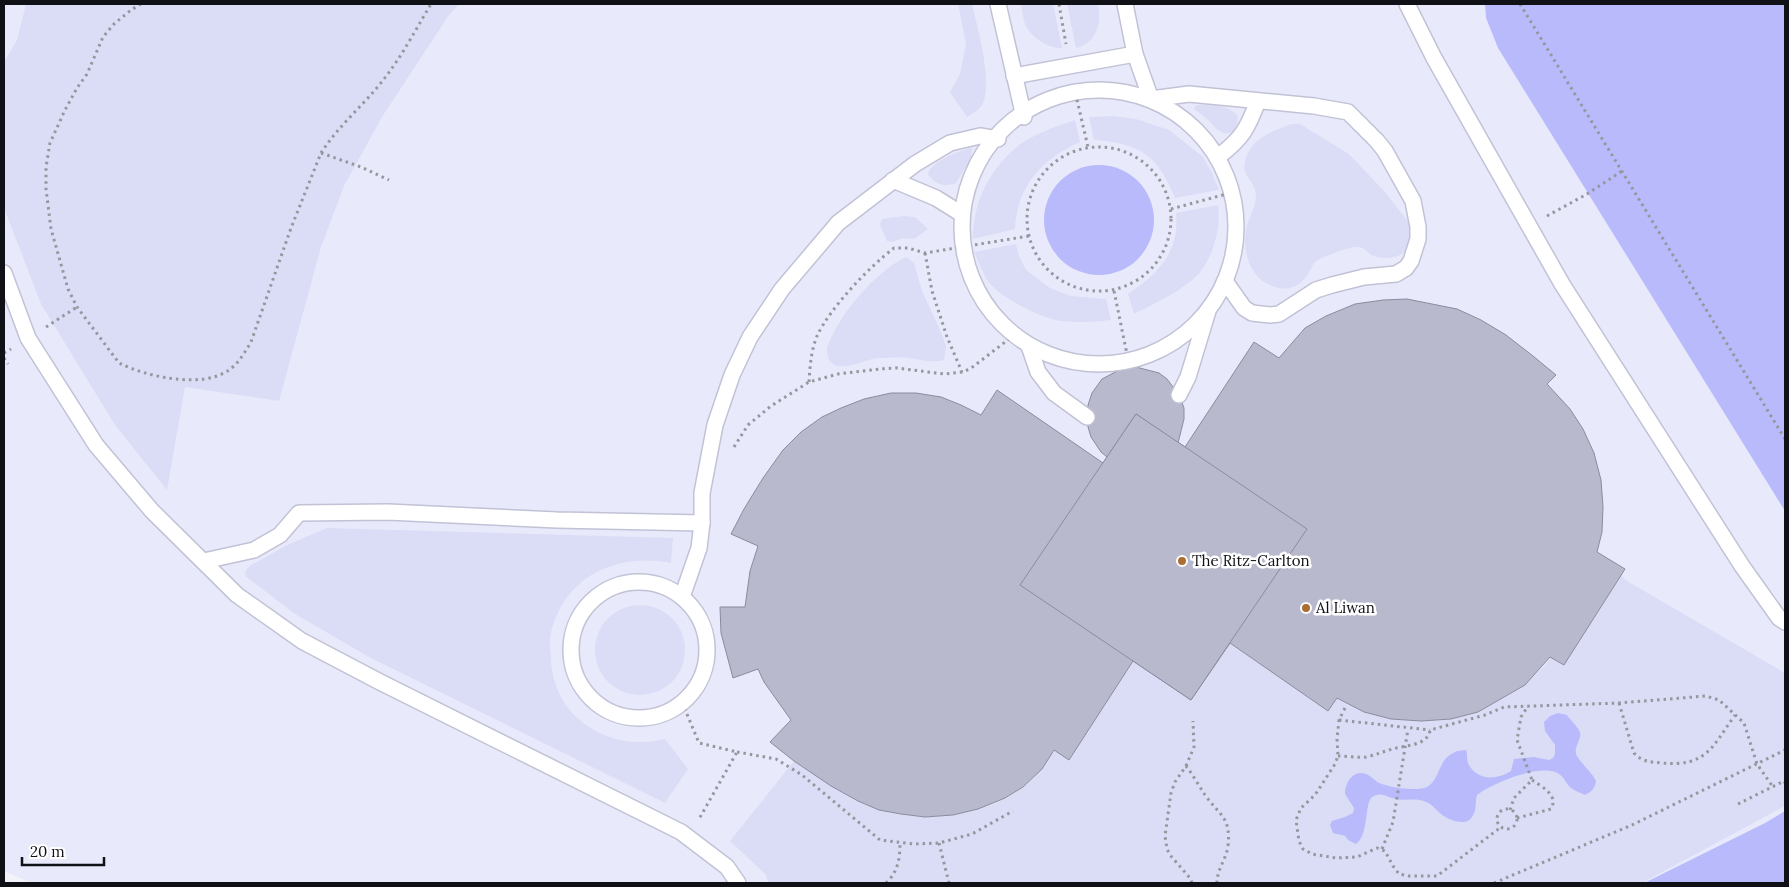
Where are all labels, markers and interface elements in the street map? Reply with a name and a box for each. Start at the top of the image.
place label: The Ritz-Carlton [1192,551,1310,570]
marker: The Ritz-Carlton [1176,555,1188,567]
place label: Al Liwan [1315,598,1375,617]
marker: Al Liwan [1300,602,1312,614]
scale bar [22,834,105,866]
text: 20 m [30,842,65,861]

